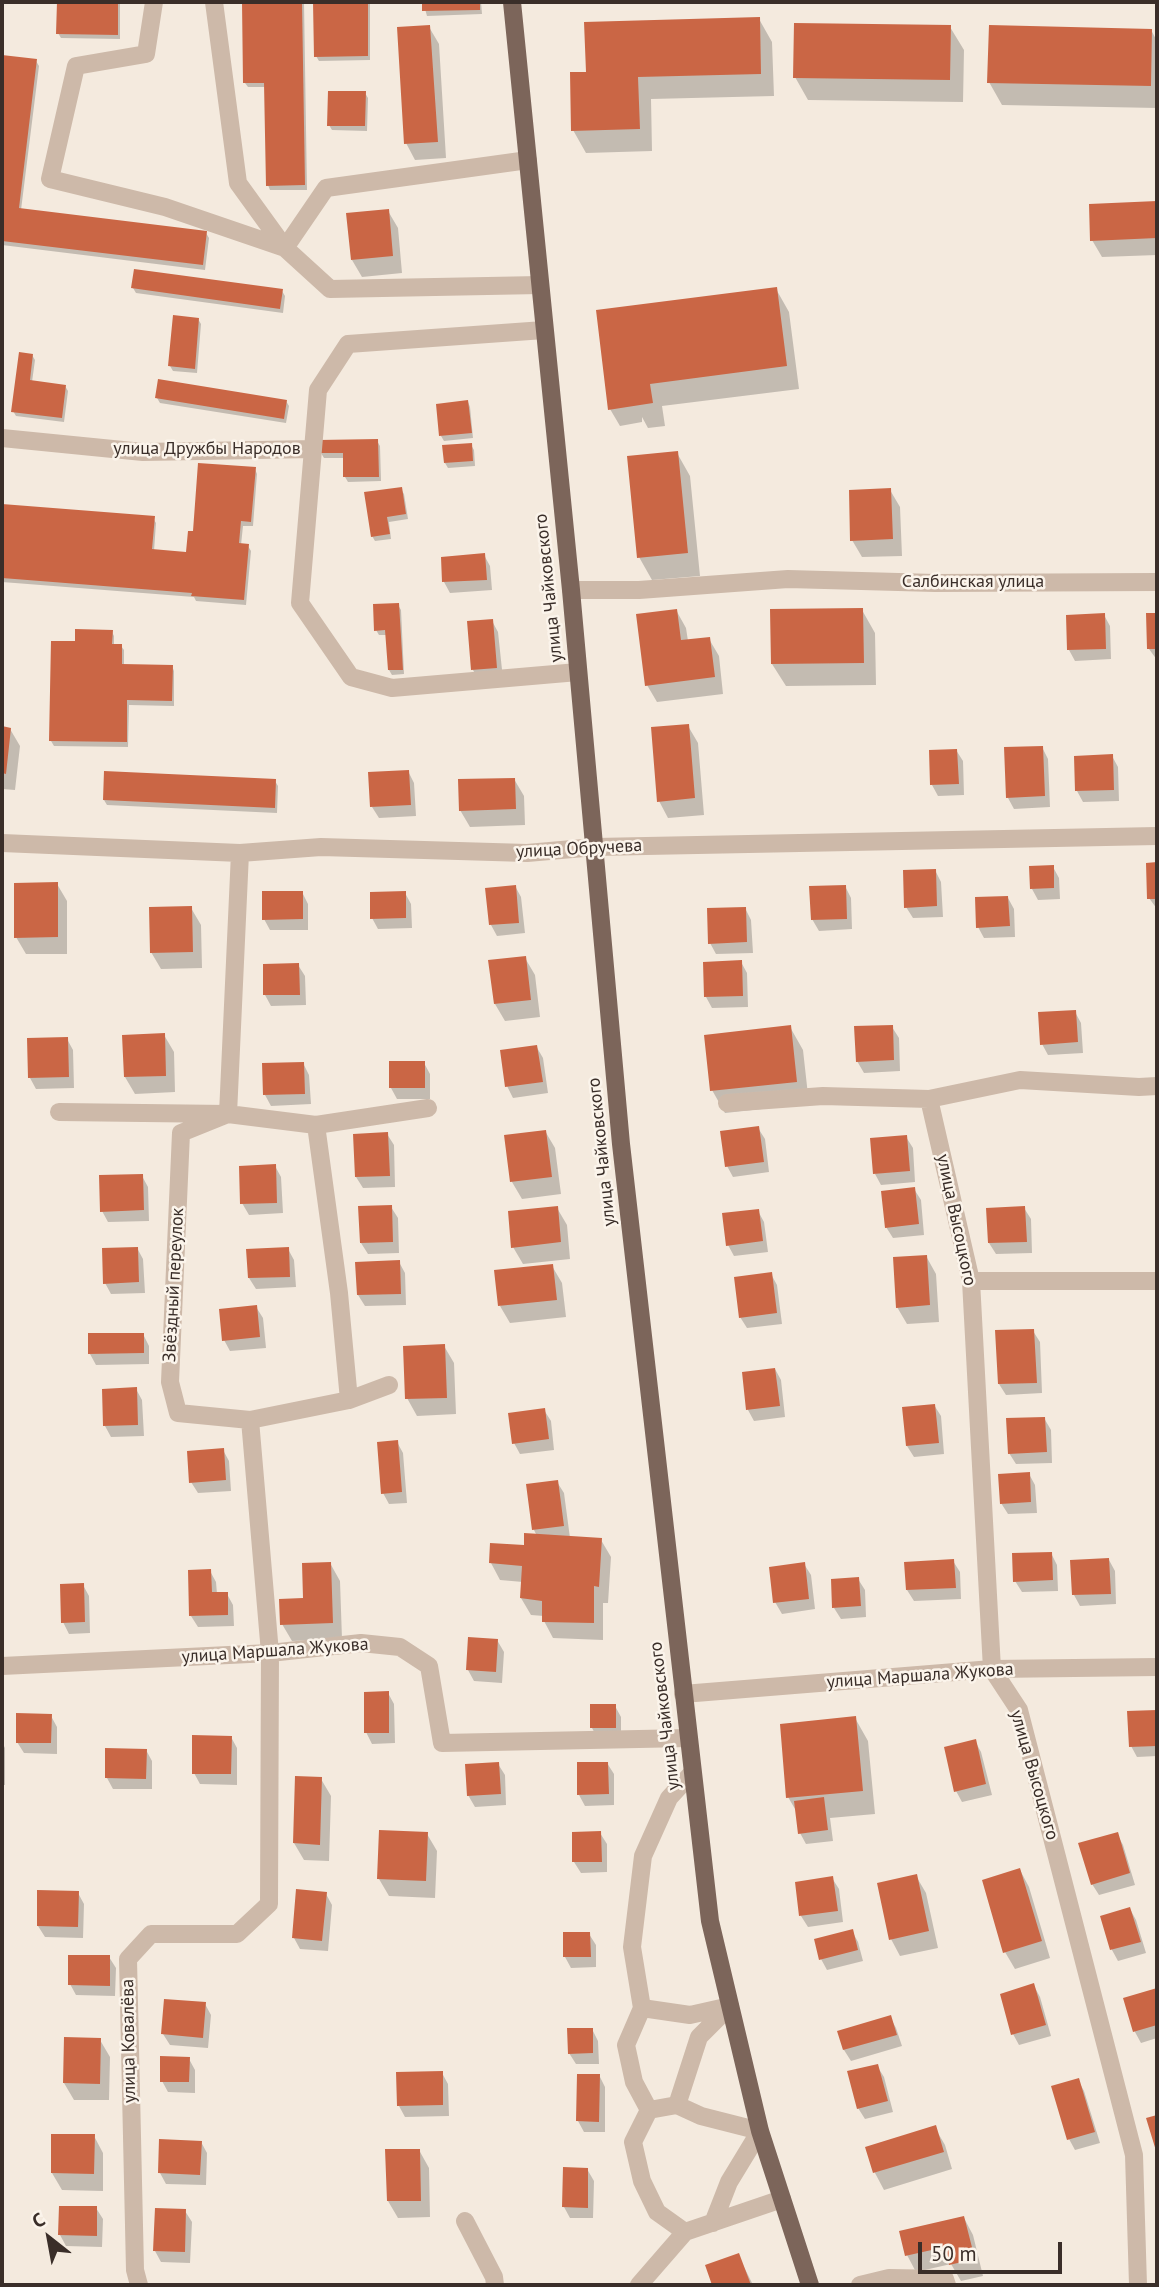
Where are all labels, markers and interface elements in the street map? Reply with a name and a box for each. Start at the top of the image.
street label: улица Дружбы Народов [113,438,301,460]
street label: улица Чайковского [530,513,568,663]
street label: Салбинская улица [902,571,1044,593]
street label: улица Обручева [515,835,643,863]
street label: улица Чайковского [583,1077,621,1227]
street label: улица Высоцкого [931,1152,981,1288]
street label: Звёздный переулок [159,1207,189,1363]
street label: улица Маршала Жукова [181,1634,369,1668]
street label: улица Чайковского [645,1641,685,1791]
street label: улица Маршала Жукова [826,1659,1014,1693]
street label: улица Высоцкого [1005,1707,1063,1843]
street label: улица Ковалёва [117,1979,141,2103]
north arrow [14,2203,84,2273]
text: С [27,2207,49,2233]
scale bar [921,2228,1064,2272]
text: 50 m [931,2240,977,2267]

